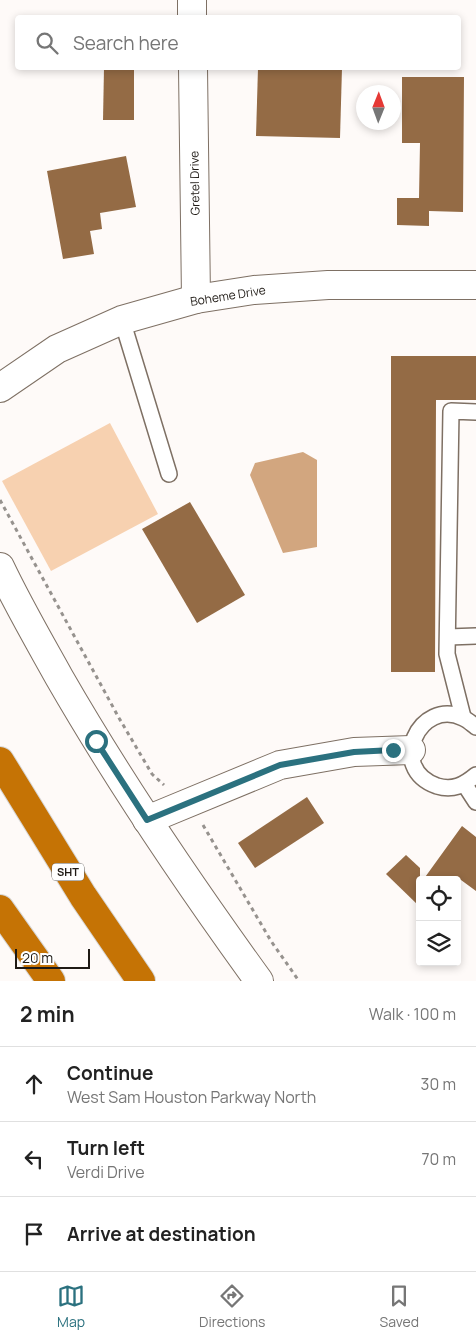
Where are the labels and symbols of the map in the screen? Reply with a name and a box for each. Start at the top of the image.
north arrow [356,85,401,130]
street label: Gretel Drive [185,151,204,215]
street label: Boheme Drive [189,281,267,310]
route start [85,730,108,753]
route end [382,739,405,762]
road number: SHT [52,864,84,880]
scale bar [15,946,90,969]

